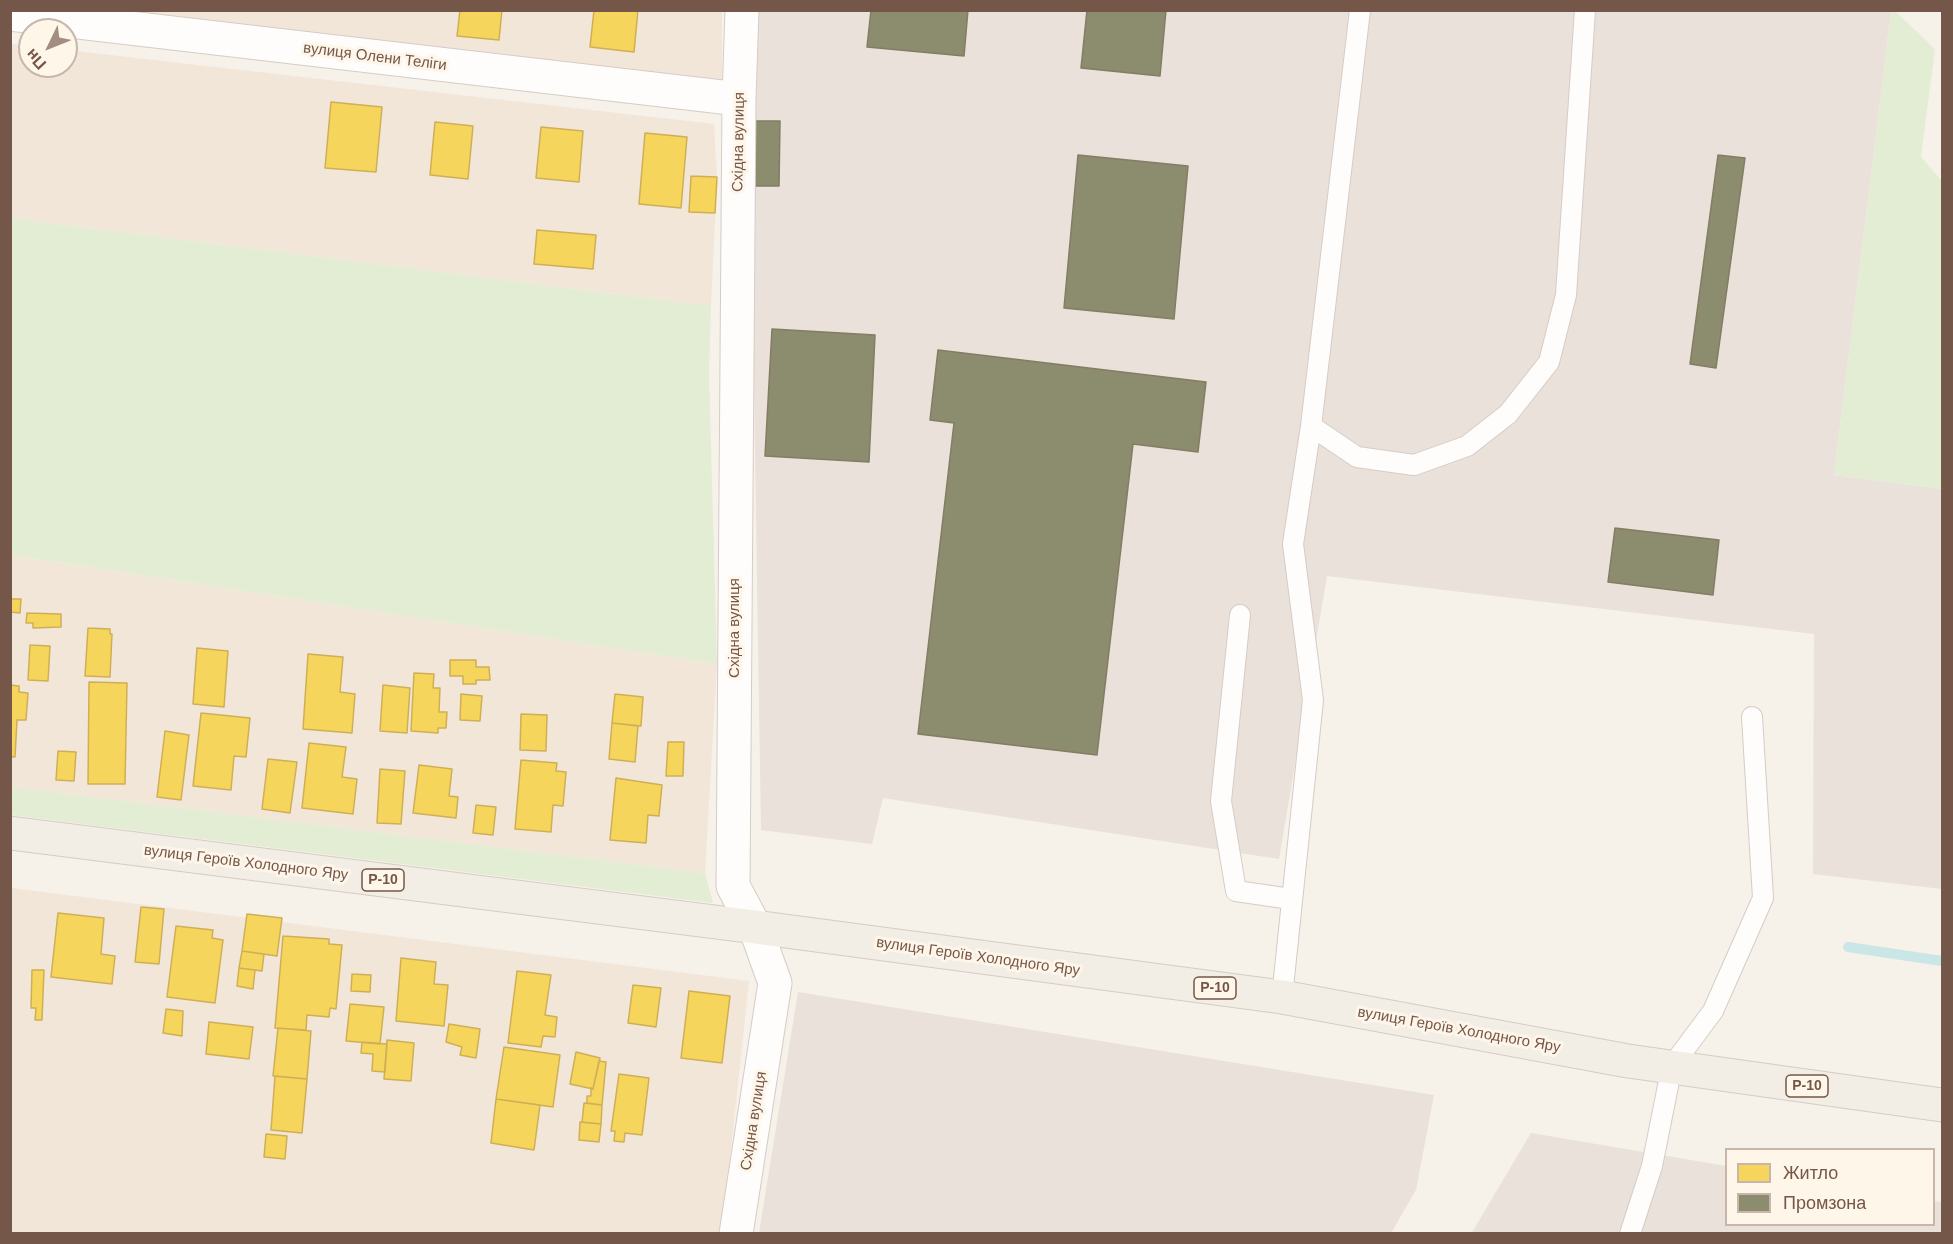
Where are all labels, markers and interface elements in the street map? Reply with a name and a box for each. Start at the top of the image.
north arrow [18,18,78,78]
street label: вулиця Олени Теліги [302,39,448,75]
text: Пн [23,46,49,73]
street label: Східна вулиця [729,92,749,192]
street label: Східна вулиця [726,578,744,678]
street label: вулиця Героїв Холодного Яру [143,842,349,884]
road number: Р-10 [362,869,404,891]
street label: вулиця Героїв Холодного Яру [875,934,1081,980]
road number: Р-10 [1194,977,1236,999]
street label: вулиця Героїв Холодного Яру [1356,1003,1562,1057]
street label: Східна вулиця [737,1070,771,1172]
road number: Р-10 [1786,1075,1828,1097]
legend [1725,1148,1935,1226]
text: Житло [1783,1163,1838,1183]
text: Промзона [1783,1193,1866,1213]

